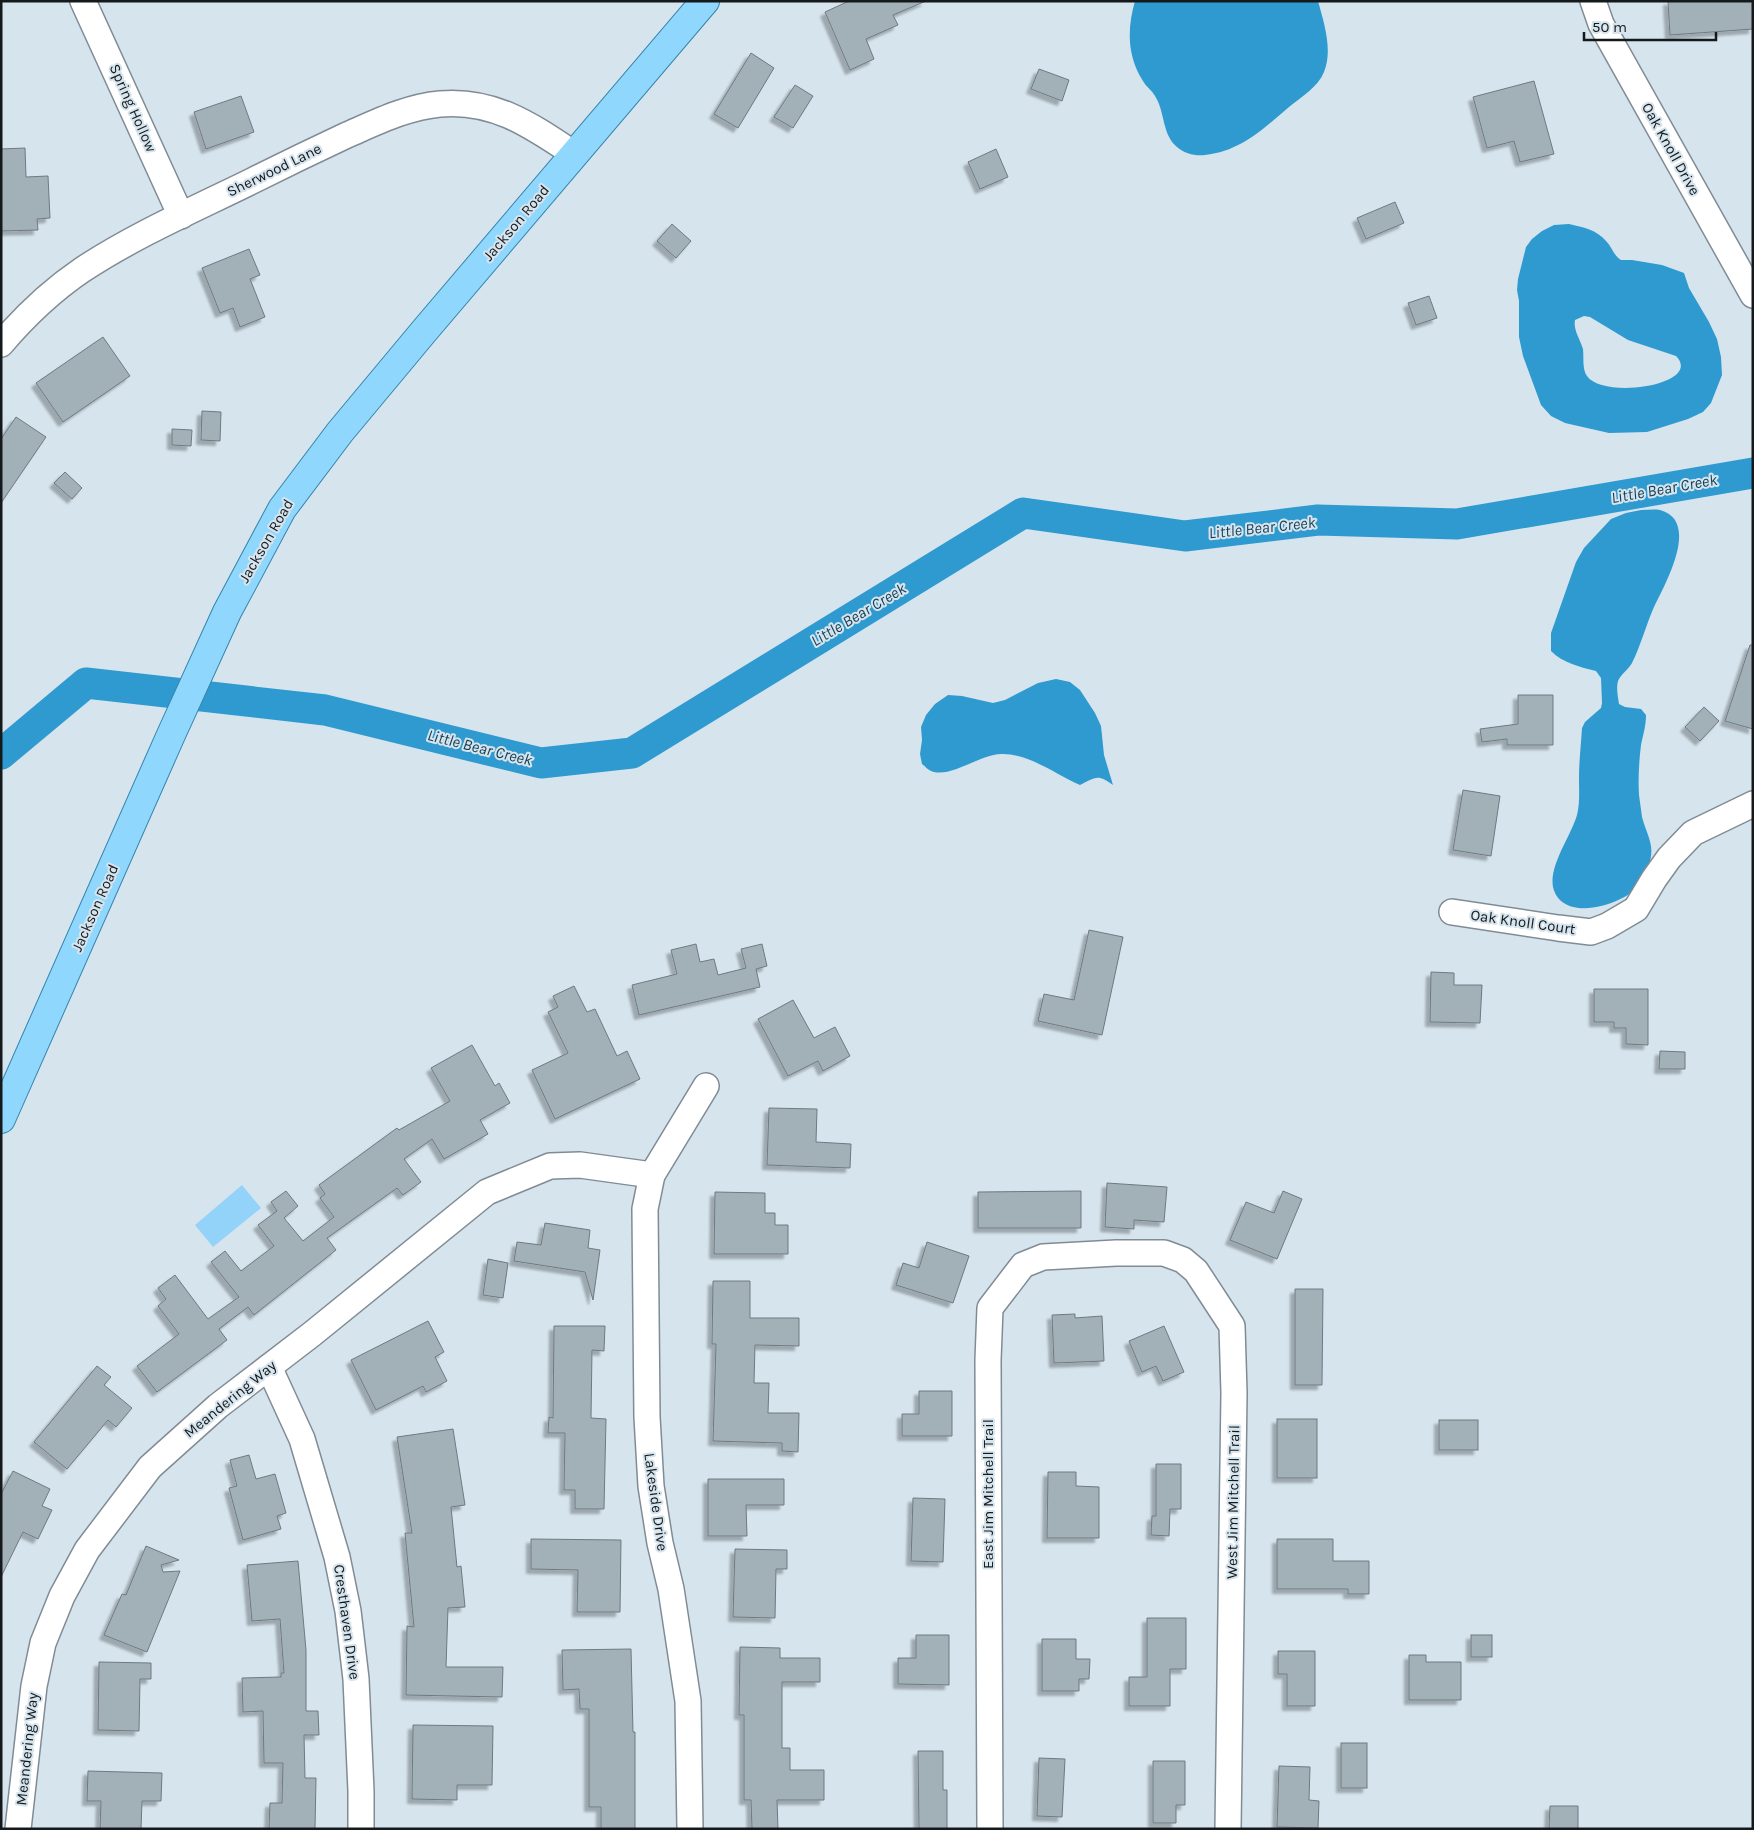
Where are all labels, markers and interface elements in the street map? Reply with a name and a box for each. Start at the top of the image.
scale bar [1584,10,1716,42]
text: 50 m [1592,18,1627,36]
street label: Spring Hollow [106,61,160,155]
street label: Oak Knoll Drive [1638,99,1704,199]
street label: Sherwood Lane [224,139,324,201]
street label: Jackson Road [479,181,553,265]
water label: Little Bear Creek [1610,470,1719,507]
street label: Jackson Road [235,496,297,586]
water label: Little Bear Creek [1208,512,1317,543]
water label: Little Bear Creek [807,578,910,650]
water label: Little Bear Creek [426,725,535,770]
street label: Jackson Road [68,862,122,954]
street label: Oak Knoll Court [1469,906,1577,938]
street label: Meandering Way [180,1356,280,1442]
street label: East Jim Mitchell Trail [979,1419,997,1569]
street label: West Jim Mitchell Trail [1223,1425,1243,1579]
street label: Lakeside Drive [640,1452,672,1552]
street label: Cresthaven Drive [330,1563,364,1681]
street label: Meandering Way [12,1692,42,1806]

